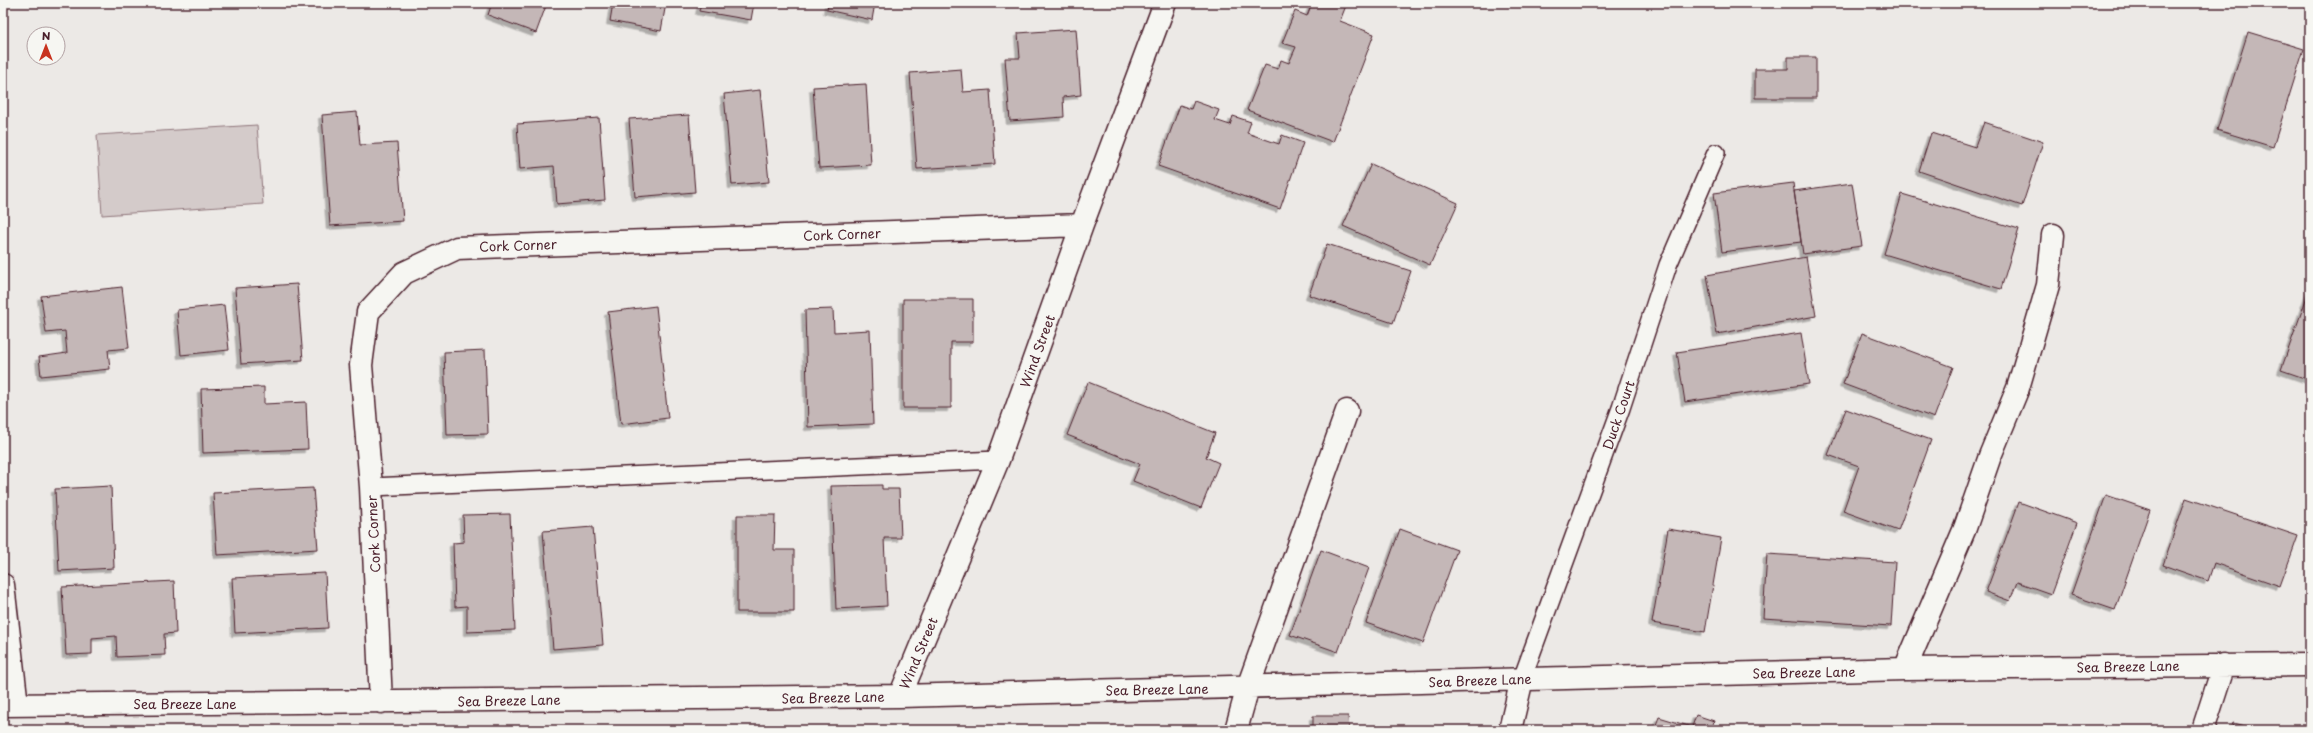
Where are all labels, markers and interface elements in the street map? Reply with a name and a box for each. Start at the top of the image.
north arrow [26,26,66,66]
text: N [42,27,51,44]
street label: Cork Corner [803,223,882,245]
street label: Cork Corner [479,234,558,256]
street label: Wind Street [1015,312,1059,390]
street label: Duck Court [1597,378,1639,452]
street label: Cork Corner [361,494,385,573]
street label: Wind Street [894,614,942,692]
street label: Sea Breeze Lane [2076,656,2180,676]
street label: Sea Breeze Lane [1752,662,1856,682]
street label: Sea Breeze Lane [1428,669,1532,691]
street label: Sea Breeze Lane [1105,679,1209,699]
street label: Sea Breeze Lane [781,687,885,707]
street label: Sea Breeze Lane [457,690,561,710]
street label: Sea Breeze Lane [133,694,237,713]

